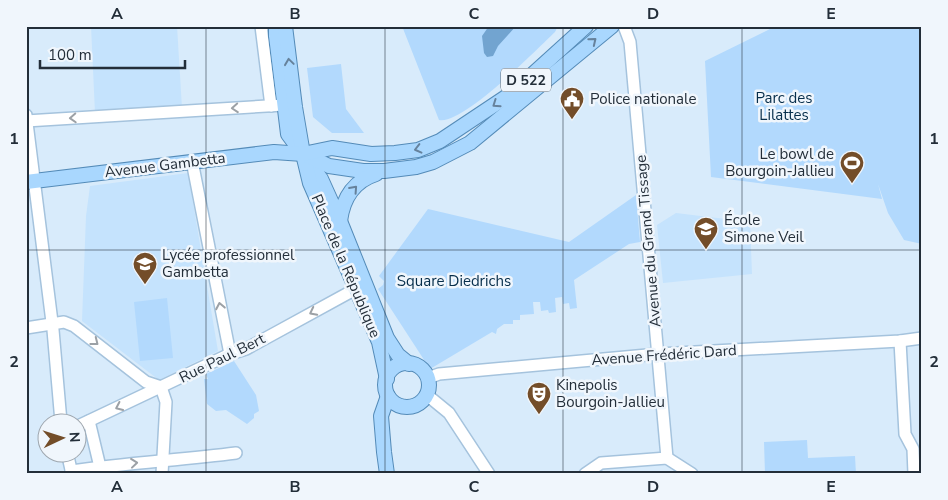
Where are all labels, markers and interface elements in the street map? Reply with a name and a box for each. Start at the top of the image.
text: A [111,3,123,25]
text: B [289,3,301,25]
text: C [469,3,480,25]
text: D [647,3,659,25]
text: E [826,3,836,25]
scale bar [40,38,185,70]
one-way arrow [587,39,596,47]
text: 100 m [48,45,92,65]
one-way arrow [285,57,295,66]
road number: D 522 [501,68,551,92]
public building icon: Police nationale [559,86,585,120]
park label: Parc des Lilattes [755,88,813,125]
place label: Police nationale [590,89,696,109]
one-way arrow [492,98,502,107]
one-way arrow [231,103,239,114]
one-way arrow [68,113,76,124]
text: 1 [9,128,19,150]
text: 1 [929,128,939,150]
one-way arrow [413,143,422,154]
place label: Le bowl de Bourgoin-Jallieu [725,144,834,181]
street label: Avenue Gambetta [103,148,227,182]
sports icon: Le bowl de Bourgoin-Jallieu [839,150,865,184]
street label: Avenue du Grand Tissage [631,154,665,328]
one-way arrow [348,186,357,195]
street label: Place de la République [307,191,385,341]
place label: École Simone Veil [724,210,804,247]
school or university icon: École Simone Veil [693,216,719,250]
place label: Lycée professionnel Gambetta [162,245,295,282]
school or university icon: Lycée professionnel Gambetta [132,251,158,285]
park label: Square Diedrichs [397,271,511,291]
one-way arrow [216,302,226,311]
one-way arrow [309,306,318,316]
street label: Rue Paul Bert [176,328,269,387]
one-way arrow [89,336,99,345]
street label: Avenue Frédéric Dard [591,340,737,370]
text: 2 [9,351,19,373]
text: 2 [929,351,939,373]
place label: Kinepolis Bourgoin-Jallieu [556,375,665,412]
theatre icon: Kinepolis Bourgoin-Jallieu [526,381,552,415]
one-way arrow [116,401,125,411]
north arrow [38,412,88,462]
text: N [65,431,84,443]
one-way arrow [131,458,139,469]
text: A [111,476,123,498]
text: B [289,476,301,498]
text: C [469,476,480,498]
text: D [647,476,659,498]
text: E [826,476,836,498]

